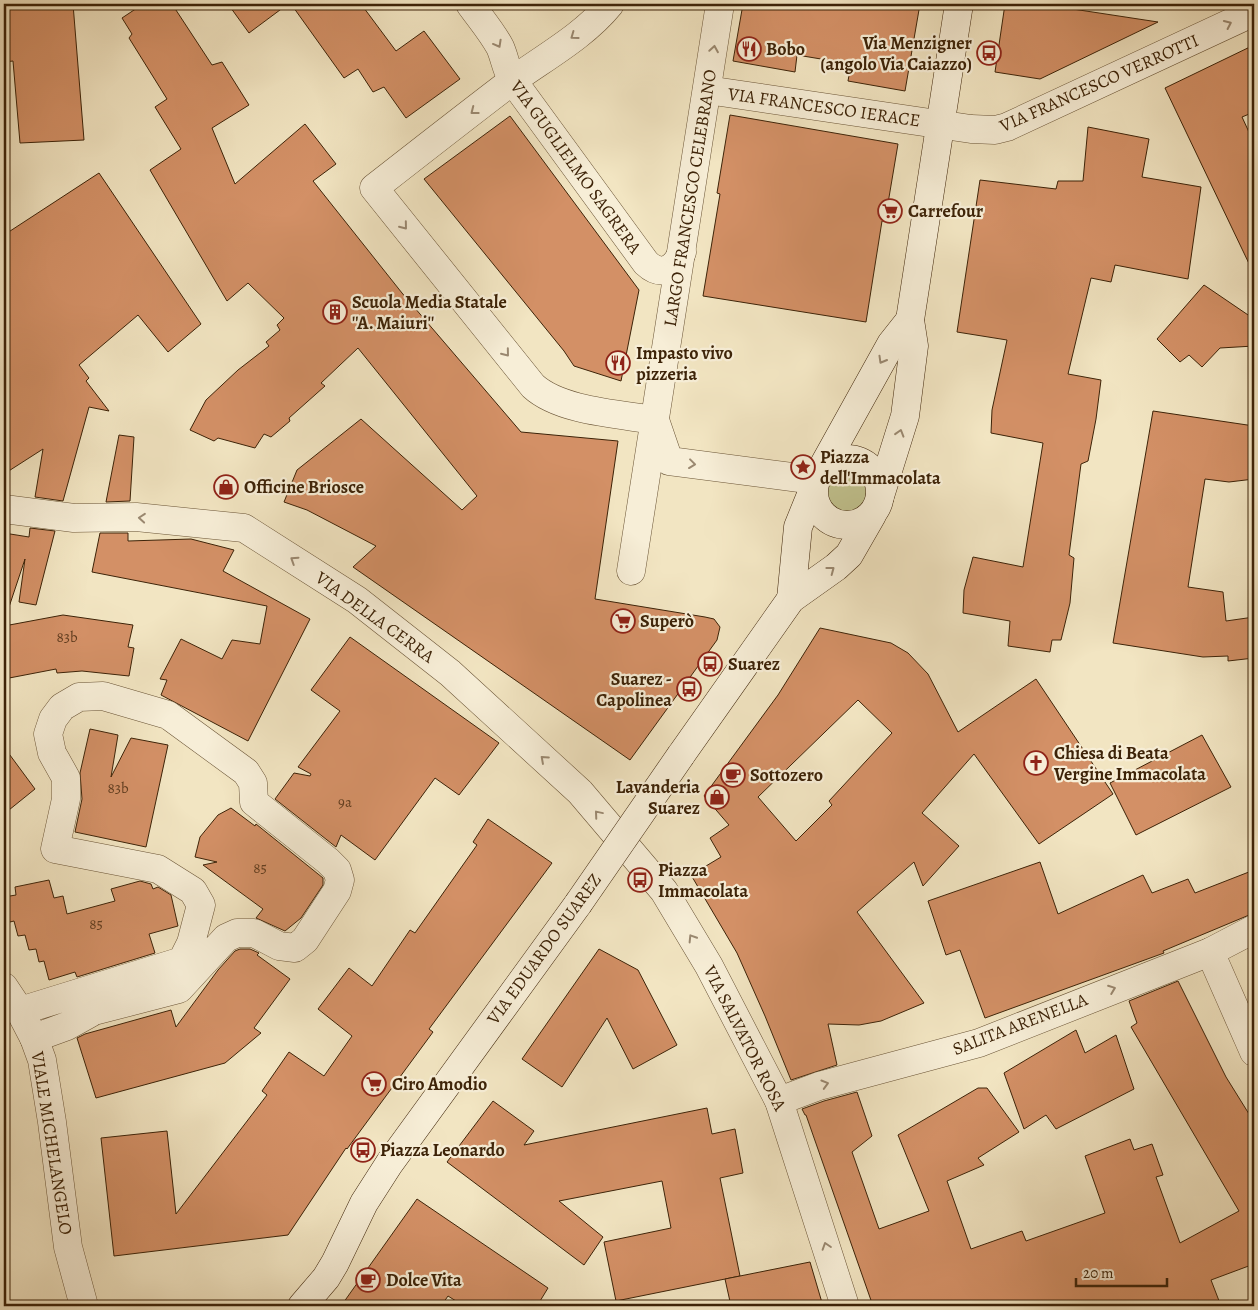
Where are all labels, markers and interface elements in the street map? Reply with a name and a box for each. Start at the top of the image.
one-way arrow [1223,20,1232,31]
street label: VIA FRANCESCO VERROTTI [995,28,1202,138]
one-way arrow [571,30,580,40]
place label: Via Menzigner (angolo Via Caiazzo) [820,31,973,76]
restaurant icon: Bobo [736,36,762,62]
place label: Bobo [766,37,805,61]
one-way arrow [491,39,501,48]
bus stop icon: Via Menzigner (angolo Via Caiazzo) [976,40,1002,66]
one-way arrow [708,44,718,53]
street label: LARGO FRANCESCO CELEBRANO [658,68,722,328]
street label: VIA GUGLIELMO SAGRERA [504,75,647,259]
street label: VIA FRANCESCO IERACE [725,81,922,132]
one-way arrow [471,105,480,113]
supermarket icon: Carrefour [877,198,903,224]
place label: Carrefour [908,199,984,223]
one-way arrow [399,220,407,229]
place label: Scuola Media Statale ''A. Maiuri'' [352,290,507,335]
building icon: Scuola Media Statale ''A. Maiuri'' [322,299,348,325]
place label: Impasto vivo pizzeria [636,341,733,386]
one-way arrow [501,347,510,356]
restaurant icon: Impasto vivo pizzeria [605,350,631,376]
one-way arrow [878,355,888,364]
one-way arrow [894,429,904,437]
place label: Piazza dell'Immacolata [820,445,941,490]
place icon: Piazza dell'Immacolata [790,454,816,480]
one-way arrow [689,458,697,469]
shop icon: Officine Briosce [213,474,239,500]
place label: Officine Briosce [244,475,364,499]
one-way arrow [138,513,146,524]
one-way arrow [291,557,300,566]
street label: VIA DELLA CERRA [310,565,440,669]
one-way arrow [825,568,834,576]
supermarket icon: Superò [610,608,636,634]
place label: Superò [640,609,694,633]
house number: 83b [56,627,78,647]
bus stop icon: Suarez [697,651,723,677]
place label: Suarez [728,652,780,676]
place label: Suarez - Capolinea [596,667,672,712]
bus stop icon: Suarez - Capolinea [676,676,702,702]
place label: Chiesa di Beata Vergine Immacolata [1053,741,1206,786]
church icon: Chiesa di Beata Vergine Immacolata [1023,750,1049,776]
one-way arrow [541,756,550,765]
cafe icon: Sottozero [720,762,746,788]
place label: Sottozero [750,763,823,787]
place label: Lavanderia Suarez [616,775,700,820]
house number: 83b [107,778,129,798]
shop icon: Lavanderia Suarez [704,784,730,810]
house number: 9a [338,792,352,812]
one-way arrow [595,810,604,819]
house number: 85 [253,858,267,878]
place label: Piazza Immacolata [658,858,749,903]
bus stop icon: Piazza Immacolata [627,867,653,893]
street label: VIA EDUARDO SUAREZ [481,869,607,1030]
house number: 85 [89,914,103,934]
one-way arrow [689,934,699,943]
street label: VIA SALVATOR ROSA [698,960,792,1115]
one-way arrow [1107,985,1116,995]
street label: SALITA ARENELLA [949,987,1091,1061]
street label: VIALE MICHELANGELO [26,1049,78,1236]
supermarket icon: Ciro Amodio [361,1071,387,1097]
place label: Ciro Amodio [392,1072,487,1096]
one-way arrow [821,1080,829,1090]
bus stop icon: Piazza Leonardo [350,1137,376,1163]
place label: Piazza Leonardo [380,1138,505,1162]
one-way arrow [822,1242,832,1251]
scale bar [1076,1255,1167,1287]
text: 20 m [1083,1263,1114,1283]
cafe icon: Dolce Vita [355,1267,381,1293]
place label: Dolce Vita [386,1268,462,1292]

